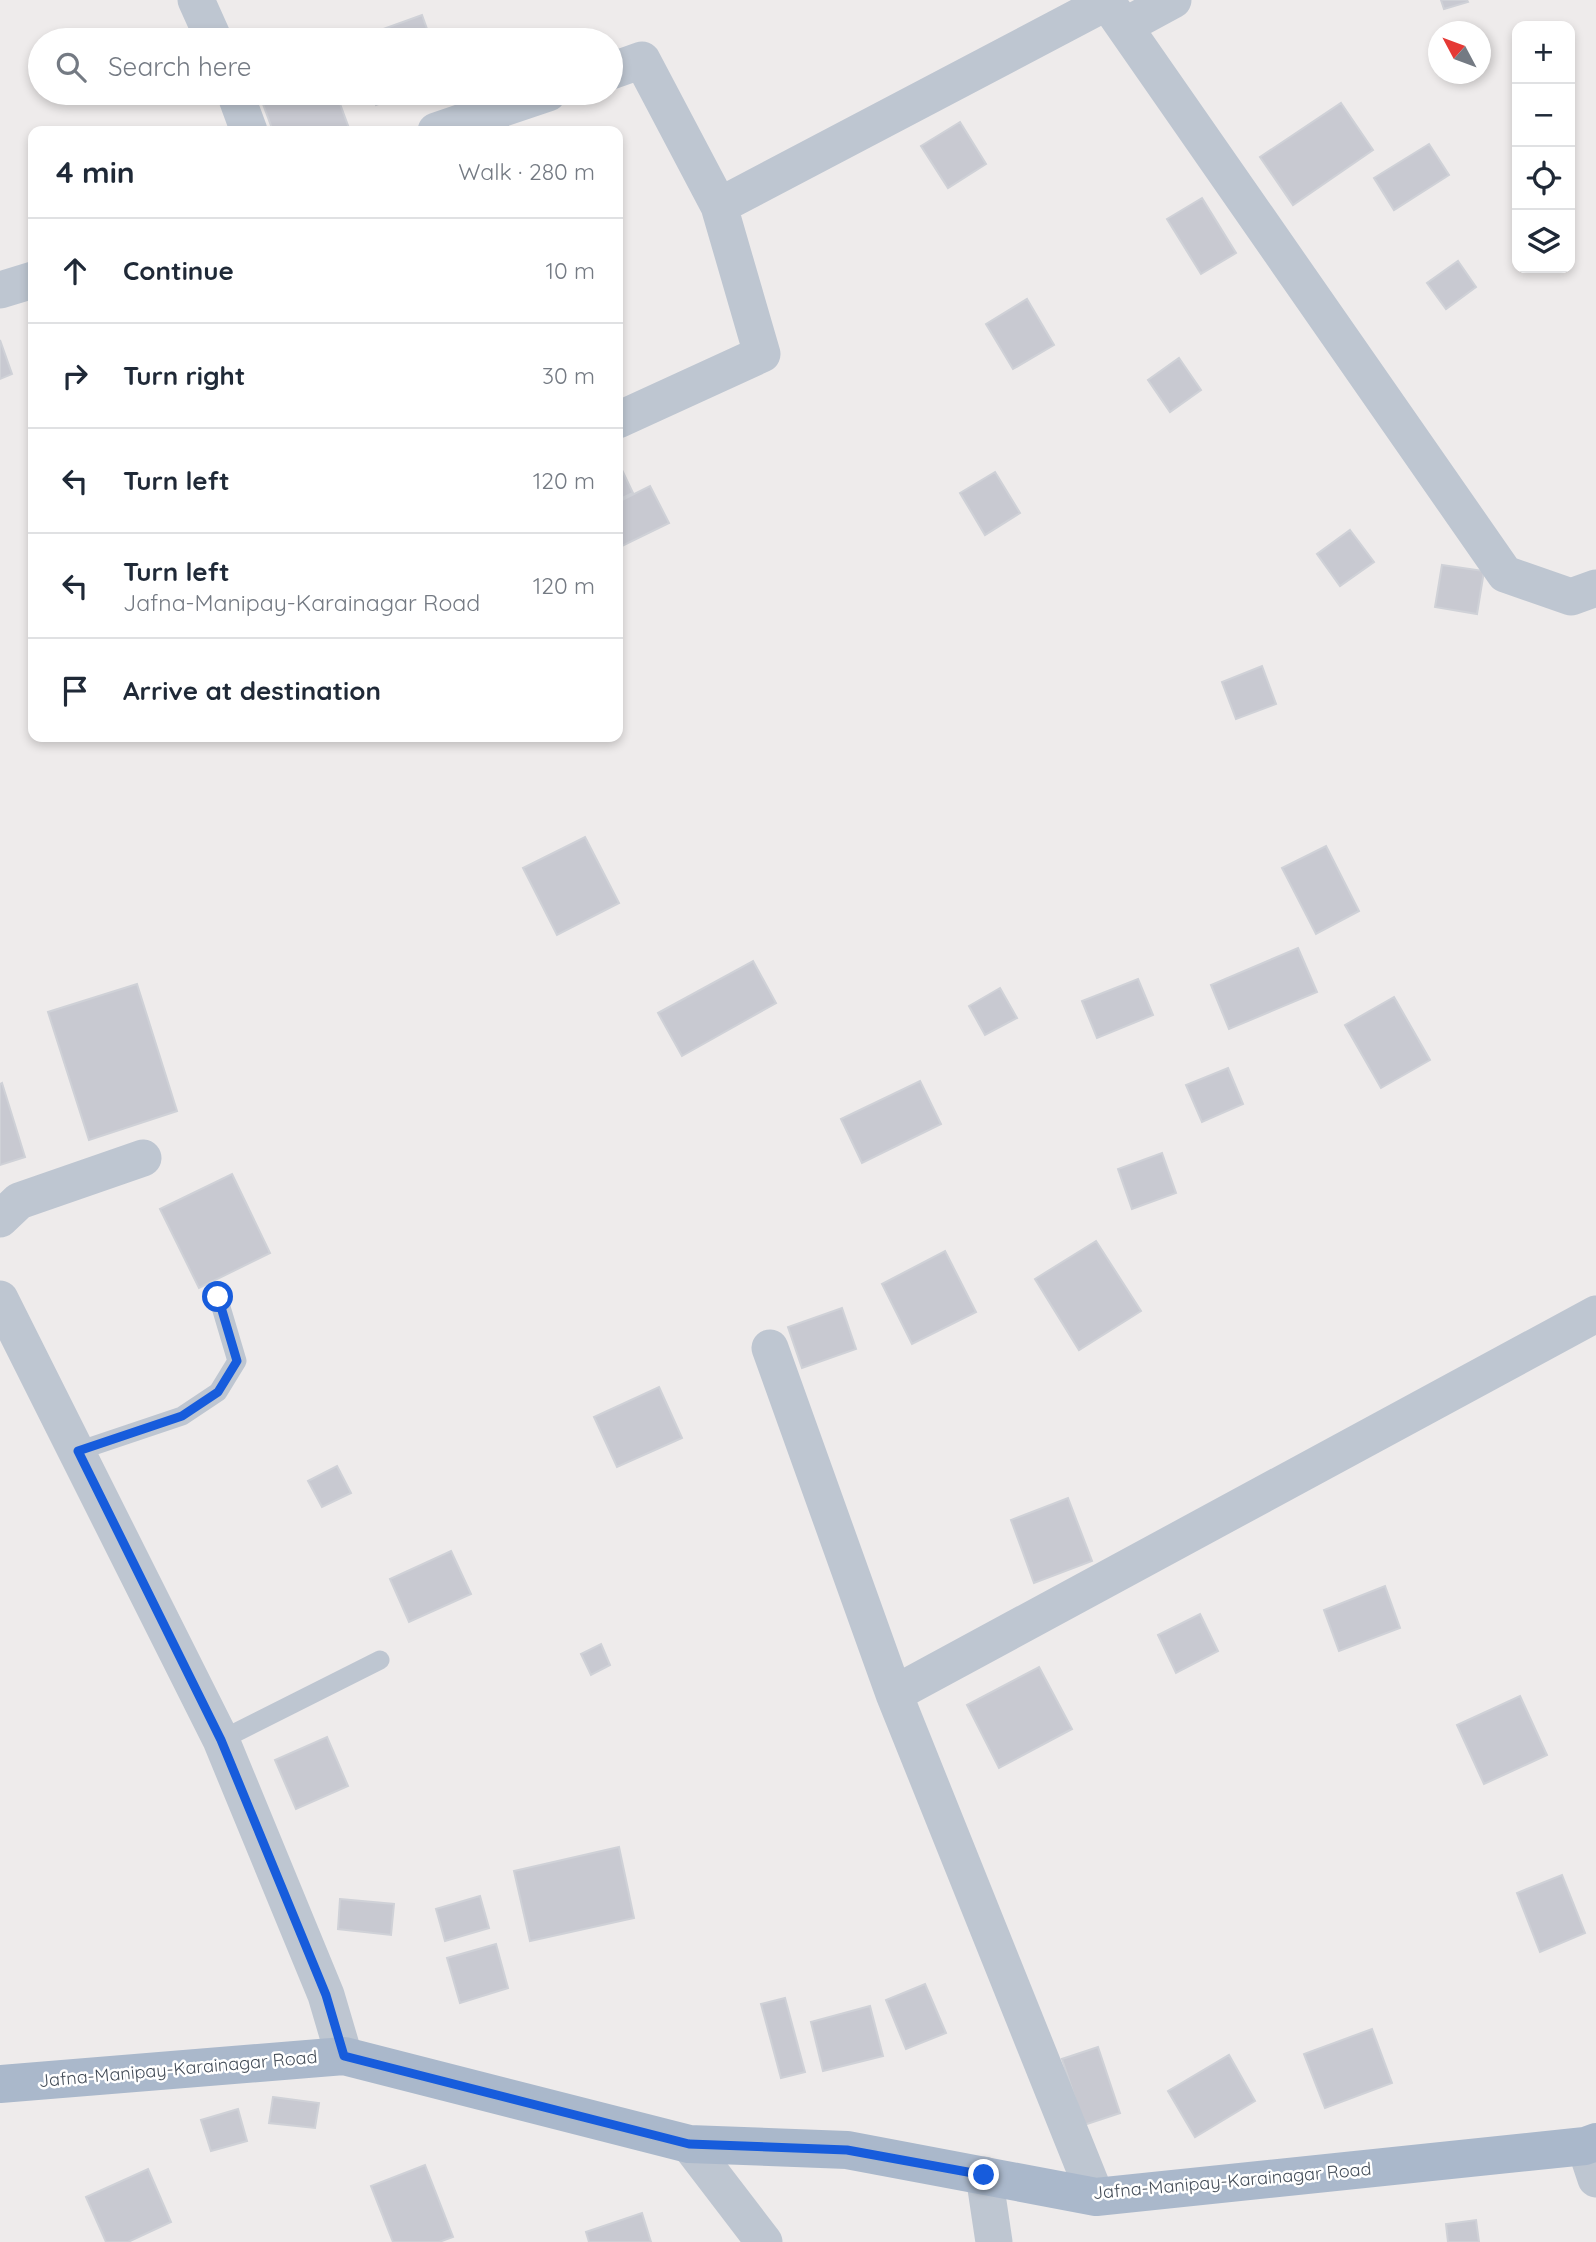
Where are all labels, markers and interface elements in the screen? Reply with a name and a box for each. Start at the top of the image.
north arrow [1428,21,1491,84]
map controls [1512,21,1575,273]
button: + [1512,21,1575,84]
search box [28,28,623,105]
icon: search [52,48,90,86]
text: Search here [108,50,252,83]
button: − [1512,84,1575,147]
button: locate [1512,147,1575,210]
text: 4 min [56,153,135,191]
text: Walk · 280 m [458,157,595,186]
button: layers [1512,210,1575,273]
icon: ahead [56,252,94,290]
text: Continue [123,254,234,287]
text: 10 m [546,256,595,285]
icon: right [56,357,94,395]
text: Turn right [123,359,245,392]
text: 30 m [542,361,595,390]
icon: left [56,462,94,500]
text: Turn left [123,464,230,497]
text: 120 m [533,466,595,495]
text: Turn left [123,555,230,588]
icon: left [56,567,94,605]
text: 120 m [533,571,595,600]
text: Jafna-Manipay-Karainagar Road [123,588,480,617]
icon: arrive [56,672,94,710]
text: Arrive at destination [123,674,381,707]
route start [202,1281,233,1312]
street label: Jafna-Manipay-Karainagar Road [38,2045,318,2092]
street label: Jafna-Manipay-Karainagar Road [1092,2157,1372,2204]
route end [968,2159,999,2190]

